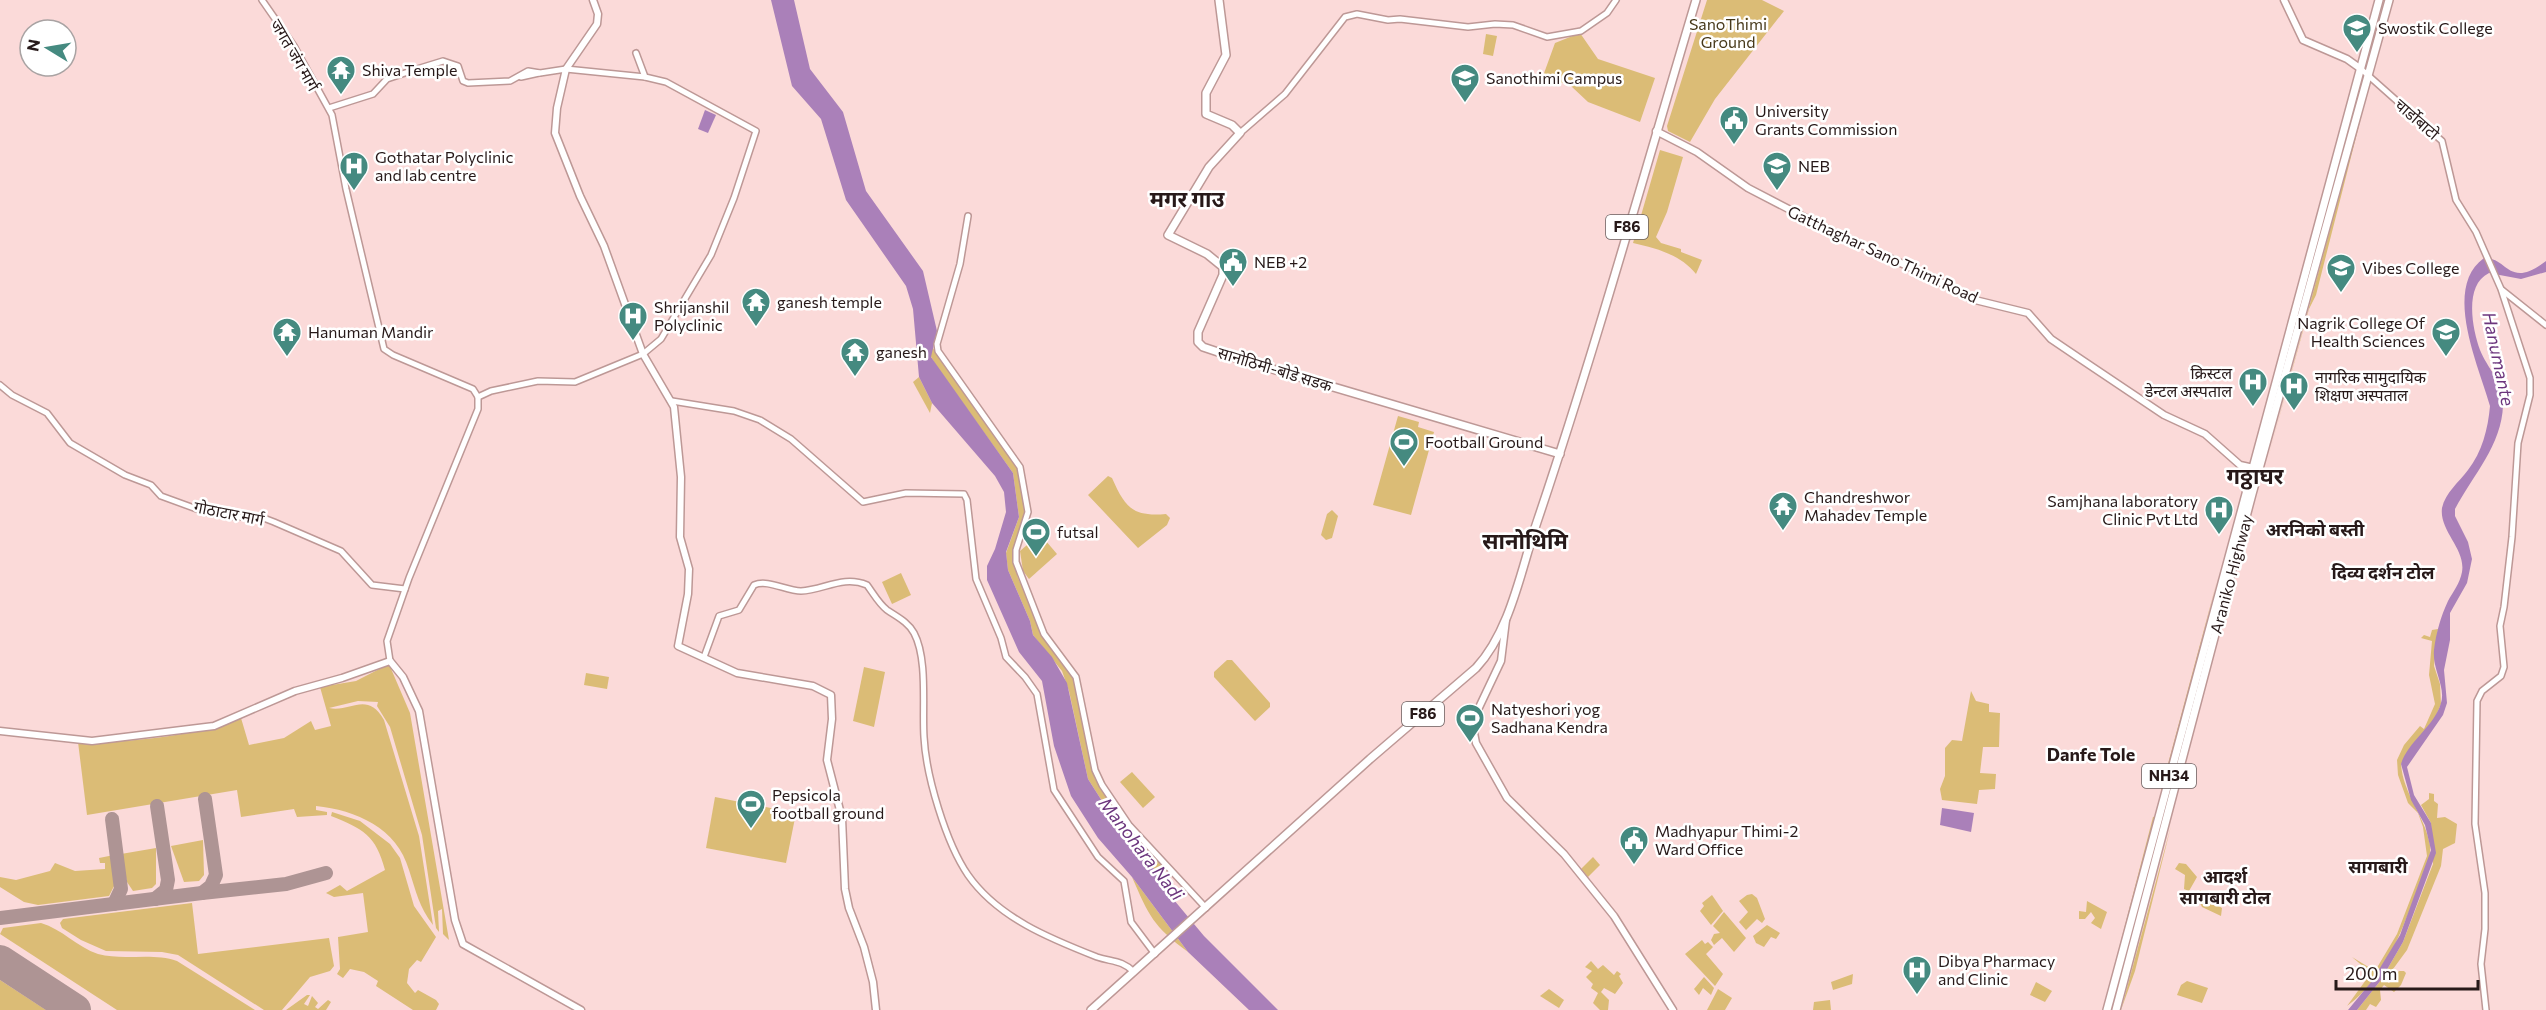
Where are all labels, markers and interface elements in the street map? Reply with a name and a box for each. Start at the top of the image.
school or university icon: Swostik College [2341,12,2373,54]
park label: SanoThimi Ground [1689,14,1767,51]
street label: जगत जंग मार्ग [267,15,324,95]
north arrow [18,18,78,78]
place label: Swostik College [2378,18,2493,37]
text: N [22,37,43,53]
temple icon: Shiva Temple [325,54,357,96]
place label: Shiva Temple [362,60,458,79]
school or university icon: Sanothimi Campus [1449,62,1481,104]
place label: Sanothimi Campus [1486,68,1622,87]
street label: चार्डोबाटो [2391,94,2444,144]
place label: University Grants Commission [1755,101,1897,138]
public building icon: University Grants Commission [1718,104,1750,146]
place label: Gothatar Polyclinic and lab centre [375,147,513,184]
hospital icon: Gothatar Polyclinic and lab centre [338,150,370,192]
school or university icon: NEB [1761,150,1793,192]
place label: NEB [1798,156,1830,175]
district label: मगर गाउ [1150,185,1225,212]
street label: Gatthaghar Sano Thimi Road [1785,201,1981,306]
road number: F86 [1606,215,1648,239]
public building icon: NEB +2 [1217,246,1249,288]
place label: NEB +2 [1254,252,1307,271]
school or university icon: Vibes College [2325,252,2357,294]
place label: Vibes College [2362,258,2459,277]
temple icon: ganesh temple [740,286,772,328]
place label: ganesh temple [777,292,882,311]
place label: Shrijanshil Polyclinic [654,297,729,334]
hospital icon: Shrijanshil Polyclinic [617,300,649,342]
water label: Hanumante [2478,310,2520,408]
place label: Nagrik College Of Health Sciences [2297,313,2426,350]
temple icon: Hanuman Mandir [271,316,303,358]
school or university icon: Nagrik College Of Health Sciences [2430,316,2462,358]
place label: Hanuman Mandir [308,322,434,341]
temple icon: ganesh [839,336,871,378]
place label: ganesh [876,342,927,361]
street label: सानोठिमी-बोडे सडक [1216,342,1335,395]
place label: क्रिस्टल डेन्टल अस्पताल [2144,363,2233,400]
hospital icon: क्रिस्टल डेन्टल अस्पताल [2237,366,2269,408]
place label: नागरिक सामुदायिक शिक्षण अस्पताल [2315,367,2427,404]
hospital icon: नागरिक सामुदायिक शिक्षण अस्पताल [2278,370,2310,412]
sports icon: Football Ground [1388,426,1420,468]
place label: Football Ground [1425,432,1543,451]
district label: गठ्ठाघर [2226,462,2285,490]
place label: Chandreshwor Mahadev Temple [1804,487,1927,524]
temple icon: Chandreshwor Mahadev Temple [1767,490,1799,532]
place label: Samjhana laboratory Clinic Pvt Ltd [2047,491,2198,528]
hospital icon: Samjhana laboratory Clinic Pvt Ltd [2203,494,2235,536]
street label: गोठाटार मार्ग [192,496,267,529]
street label: Araniko Highway [2205,512,2256,636]
sports icon: futsal [1020,516,1052,558]
district label: अरनिको बस्ती [2266,518,2365,540]
place label: futsal [1057,522,1099,541]
district label: सानोथिमि [1482,527,1568,554]
district label: दिव्य दर्शन टोल [2332,561,2435,583]
place label: Natyeshori yog Sadhana Kendra [1491,699,1608,736]
road number: F86 [1402,702,1444,726]
sports icon: Natyeshori yog Sadhana Kendra [1454,702,1486,744]
district label: Danfe Tole [2047,743,2135,765]
road number: NH34 [2142,764,2196,788]
place label: Pepsicola football ground [772,785,884,822]
sports icon: Pepsicola football ground [735,788,767,830]
water label: Manohara Nadi [1095,792,1190,906]
place label: Madhyapur Thimi-2 Ward Office [1655,821,1798,858]
public building icon: Madhyapur Thimi-2 Ward Office [1618,824,1650,866]
district label: सागबारी [2348,855,2408,877]
district label: आदर्श सागबारी टोल [2179,865,2271,908]
place label: Dibya Pharmacy and Clinic [1938,951,2055,988]
scale bar [2336,953,2478,991]
hospital icon: Dibya Pharmacy and Clinic [1901,954,1933,996]
text: 200 m [2345,962,2398,984]

